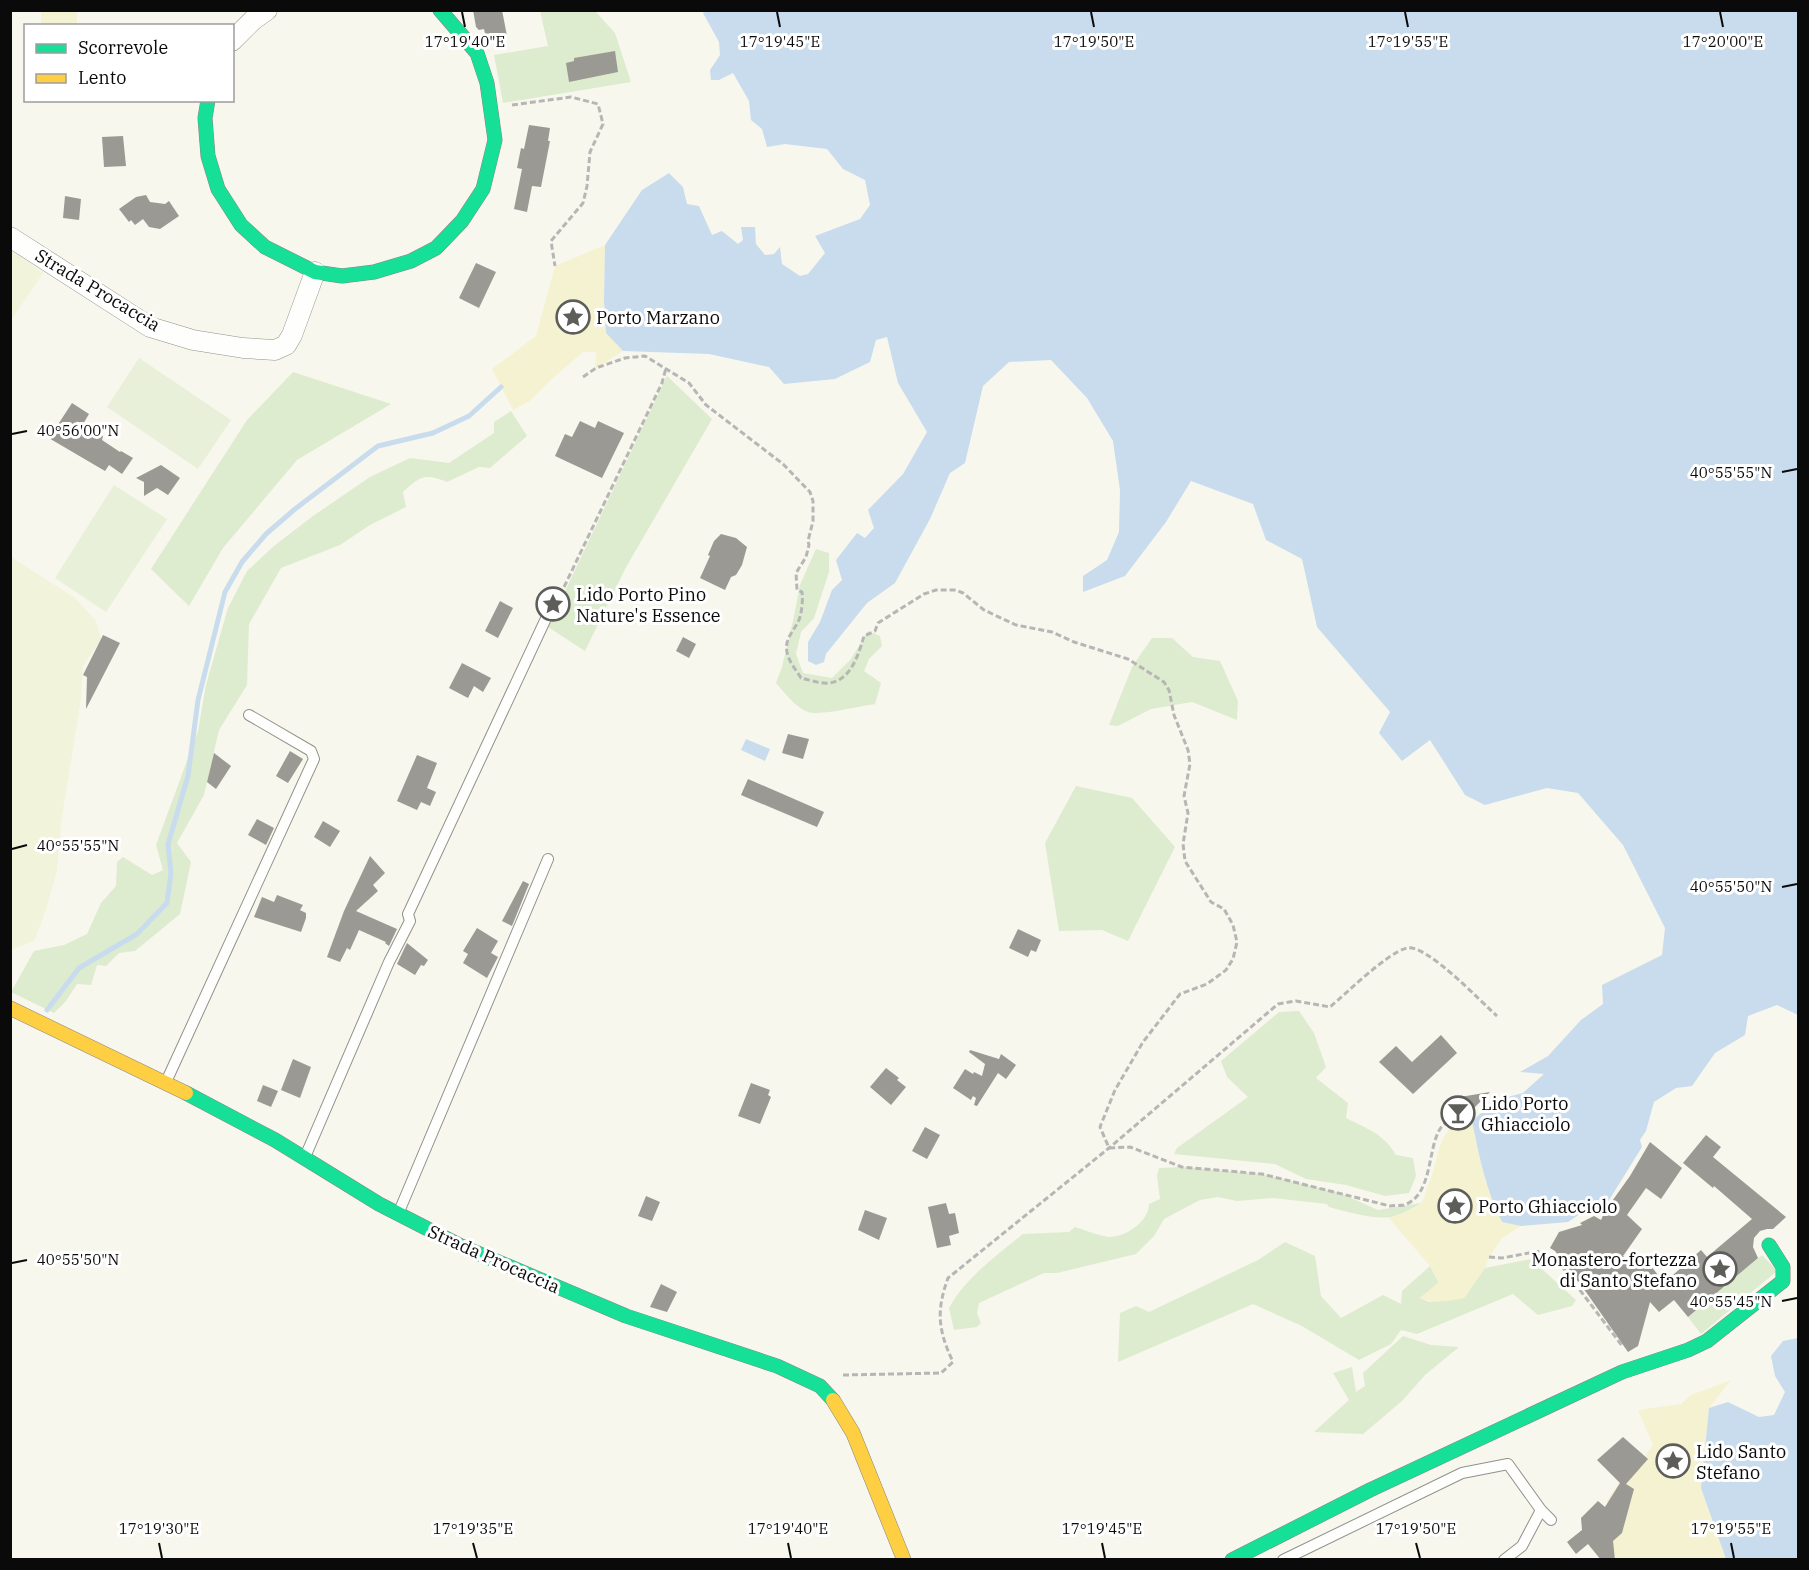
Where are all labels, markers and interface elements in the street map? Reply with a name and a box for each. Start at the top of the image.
legend [24,24,234,102]
text: 17°19'40"E [425,32,505,51]
text: 17°19'45"E [740,32,820,51]
text: 17°19'50"E [1054,32,1134,51]
text: 17°19'55"E [1368,32,1448,51]
text: 17°20'00"E [1683,32,1763,51]
text: Scorrevole [78,36,168,59]
text: Lento [78,66,126,89]
street label: Strada Procaccia [31,244,165,337]
place icon: Porto Marzano [555,299,591,335]
place label: Porto Marzano [596,306,720,329]
text: 40°56'00"N [37,421,119,440]
text: 40°55'55"N [1690,463,1772,482]
place label: Lido Porto Pino Nature's Essence [576,583,721,627]
place icon: Lido Porto Pino Nature's Essence [535,586,571,622]
text: 40°55'55"N [37,836,119,855]
text: 40°55'50"N [1690,877,1772,896]
place label: Lido Porto Ghiacciolo [1481,1092,1570,1136]
bar icon: Lido Porto Ghiacciolo [1440,1095,1476,1131]
place icon: Porto Ghiacciolo [1437,1188,1473,1224]
place label: Porto Ghiacciolo [1478,1195,1617,1218]
street label: Strada Procaccia [424,1220,564,1298]
place label: Monastero-fortezza di Santo Stefano [1531,1248,1697,1292]
text: 40°55'50"N [37,1250,119,1269]
place icon: Monastero-fortezza di Santo Stefano [1702,1251,1738,1287]
text: 40°55'45"N [1690,1292,1772,1311]
place label: Lido Santo Stefano [1696,1440,1786,1484]
place icon: Lido Santo Stefano [1655,1443,1691,1479]
text: 17°19'30"E [119,1519,199,1538]
text: 17°19'35"E [433,1519,513,1538]
text: 17°19'40"E [748,1519,828,1538]
text: 17°19'45"E [1062,1519,1142,1538]
text: 17°19'50"E [1376,1519,1456,1538]
text: 17°19'55"E [1691,1519,1771,1538]

